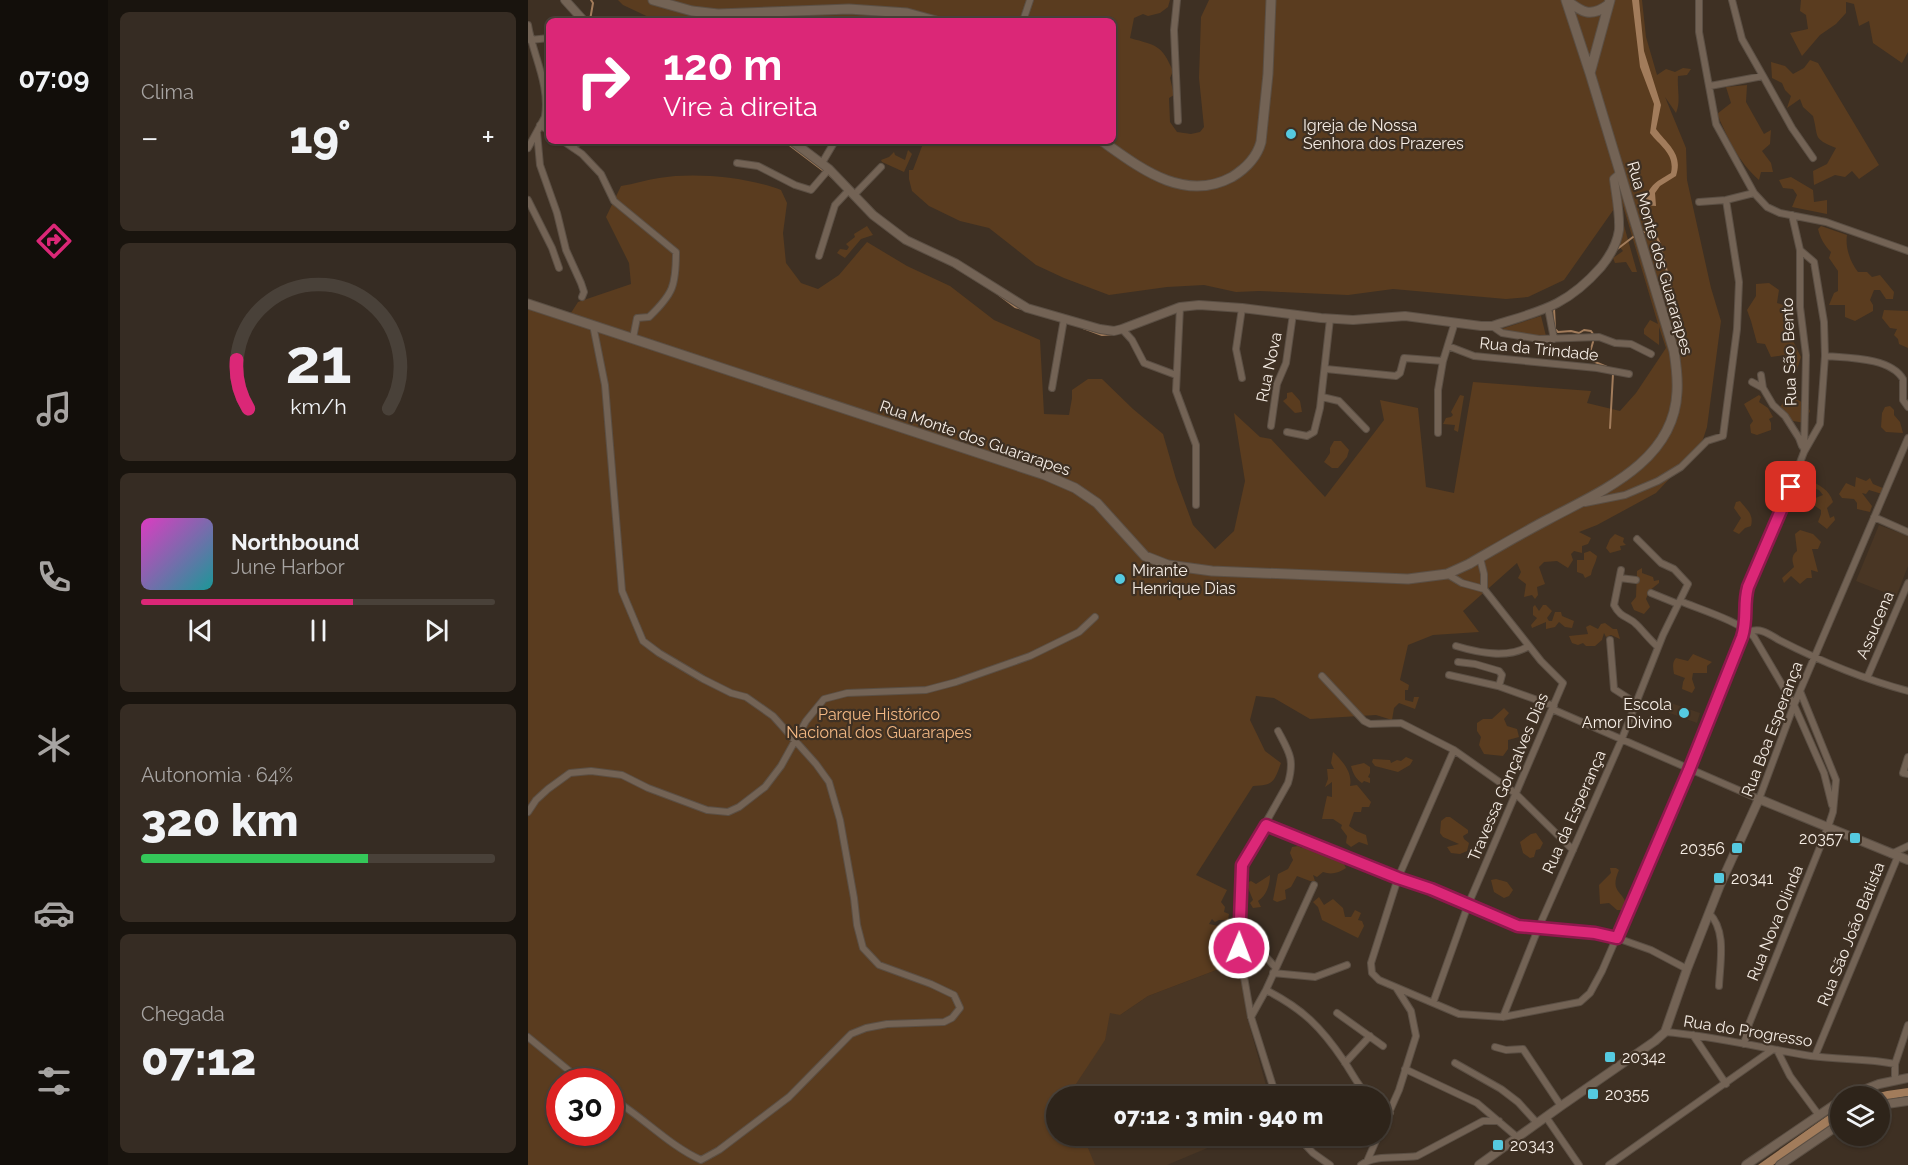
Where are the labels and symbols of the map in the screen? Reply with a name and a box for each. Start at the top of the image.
place label: Igreja de Nossa Senhora dos Prazeres [1303,116,1464,153]
marker: Igreja de Nossa Senhora dos Prazeres [1284,127,1298,141]
street label: Rua Monte dos Guararapes [1623,159,1697,357]
street label: Rua São Bento [1778,297,1800,407]
street label: Rua Nova [1252,330,1286,404]
street label: Rua da Trindade [1478,333,1600,365]
street label: Rua Monte dos Guararapes [877,396,1073,480]
pin [1765,461,1816,512]
place label: Mirante Henrique Dias [1132,561,1236,598]
marker: Mirante Henrique Dias [1113,572,1127,586]
street label: Assucena [1852,588,1898,662]
street label: Rua Boa Esperança [1737,659,1807,799]
street label: Travessa Gonçalves Dias [1464,690,1552,864]
place label: Escola Amor Divino [1582,695,1672,732]
park label: Parque Histórico Nacional dos Guararapes [786,705,972,742]
marker: Escola Amor Divino [1677,706,1691,720]
street label: Rua da Esperança [1538,747,1610,877]
place label: 20357 [1799,829,1843,848]
marker: 20357 [1848,831,1862,845]
place label: 20356 [1680,839,1725,858]
marker: 20356 [1730,841,1744,855]
street label: Rua São João Batista [1813,859,1889,1009]
street label: Rua Nova Olinda [1743,862,1807,984]
place label: 20341 [1731,869,1773,888]
marker: 20341 [1712,871,1726,885]
position arrow [1207,916,1271,980]
street label: Rua do Progresso [1682,1011,1814,1051]
place label: 20342 [1622,1048,1666,1067]
marker: 20342 [1603,1050,1617,1064]
speed limit sign: 30 [546,1068,624,1146]
place label: 20355 [1605,1085,1649,1104]
marker: 20355 [1586,1087,1600,1101]
place label: 20343 [1510,1136,1554,1155]
marker: 20343 [1491,1138,1505,1152]

